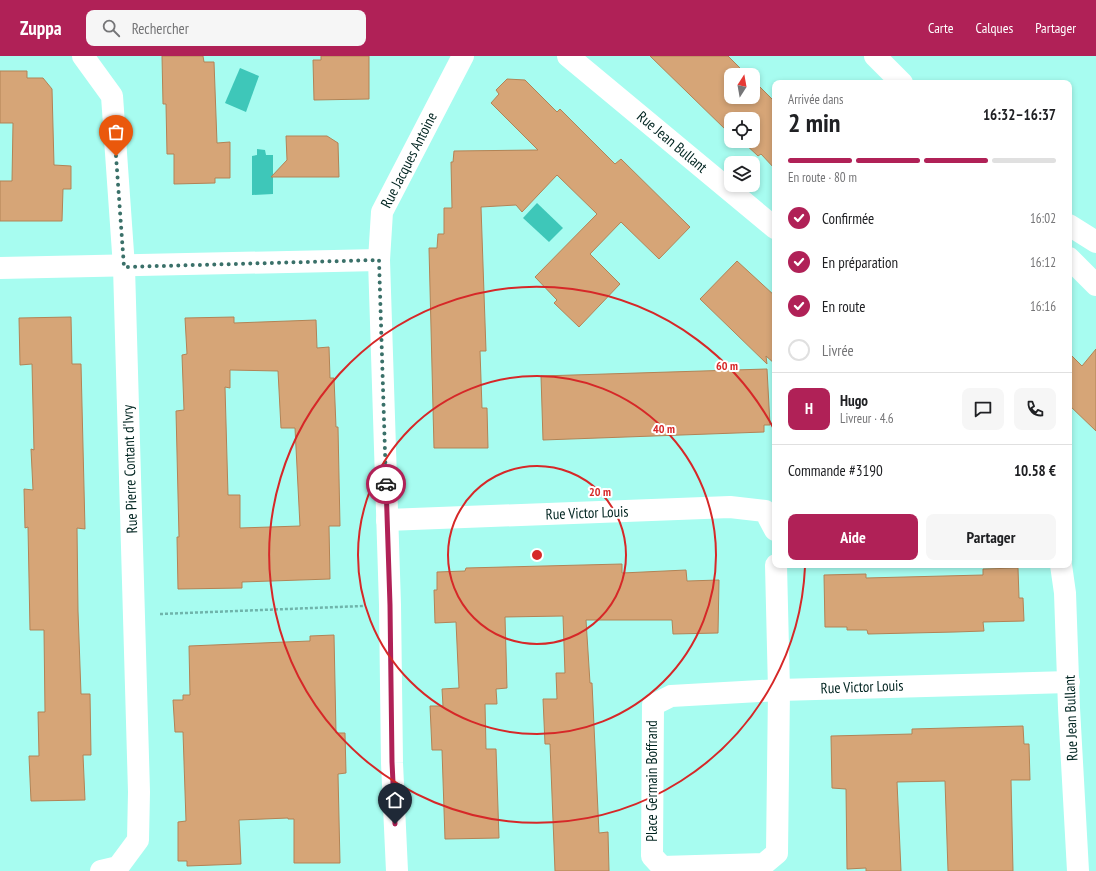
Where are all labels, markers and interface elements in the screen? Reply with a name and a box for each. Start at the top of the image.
search box [86,10,366,46]
text: Zuppa [20,16,62,40]
icon: search [100,17,122,39]
text: Rechercher [132,19,189,38]
text: Carte [928,19,953,37]
text: Calques [975,19,1013,37]
text: Partager [1035,19,1076,37]
north arrow [724,68,760,104]
map controls [724,68,760,192]
text: Arrivée dans [788,91,843,108]
text: 16:32–16:37 [983,105,1056,124]
text: 2 min [788,106,841,139]
street label: Rue Jean Bullant [633,107,711,177]
street label: Rue Jacques Antoine [376,109,441,211]
button: locate [724,112,760,148]
pin [99,115,133,156]
icon: bag [105,121,127,143]
button: layers [724,156,760,192]
text: En route · 80 m [788,169,857,186]
icon: check [788,207,810,229]
text: Confirmée [822,209,874,228]
text: 16:02 [1030,210,1056,227]
icon: check [788,251,810,273]
text: En préparation [822,253,898,272]
text: 16:12 [1030,254,1056,271]
icon: check [788,295,810,317]
text: En route [822,297,866,316]
text: 16:16 [1030,298,1056,315]
text: Livrée [822,341,854,360]
text: 60 m [716,358,738,373]
button: chat [962,388,1004,430]
button: phone [1014,388,1056,430]
text: Hugo [840,391,868,410]
text: H [805,399,813,418]
street label: Rue Pierre Contant d'Ivry [118,404,141,534]
text: Livreur · 4.6 [840,410,894,427]
text: 40 m [653,421,675,436]
text: Commande #3190 [788,461,883,480]
text: 10.58 € [1014,461,1056,480]
courier [366,464,406,504]
icon: car [375,473,397,495]
text: 20 m [589,484,611,499]
street label: Rue Victor Louis [545,502,629,523]
button: Aide [788,514,918,560]
button: Partager [926,514,1056,560]
centre of rings [530,548,544,562]
street label: Rue Jean Bullant [1060,675,1081,761]
street label: Rue Victor Louis [820,676,904,697]
street label: Place Germain Boffrand [642,720,661,842]
pin [378,783,412,824]
icon: home [384,789,406,811]

